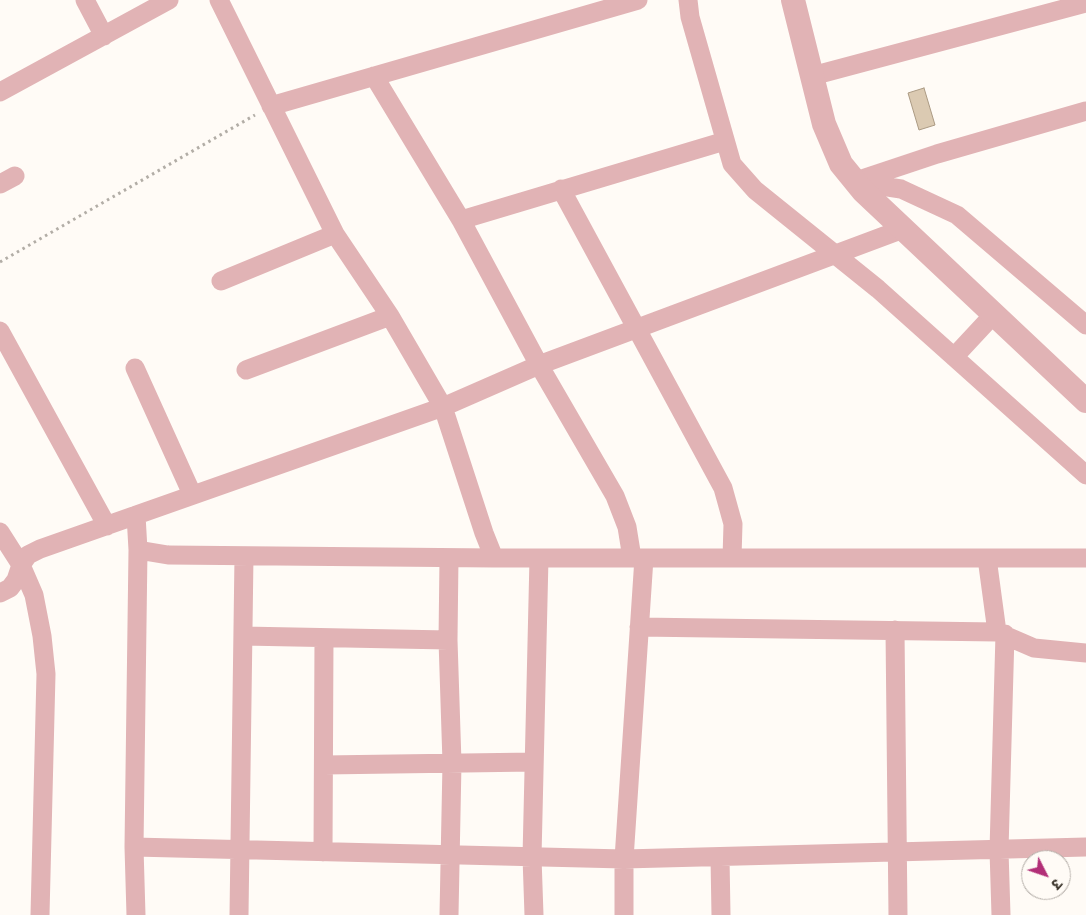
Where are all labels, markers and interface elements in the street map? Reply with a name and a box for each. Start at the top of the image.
north arrow [1021,850,1071,900]
text: उ [1046,875,1067,894]

